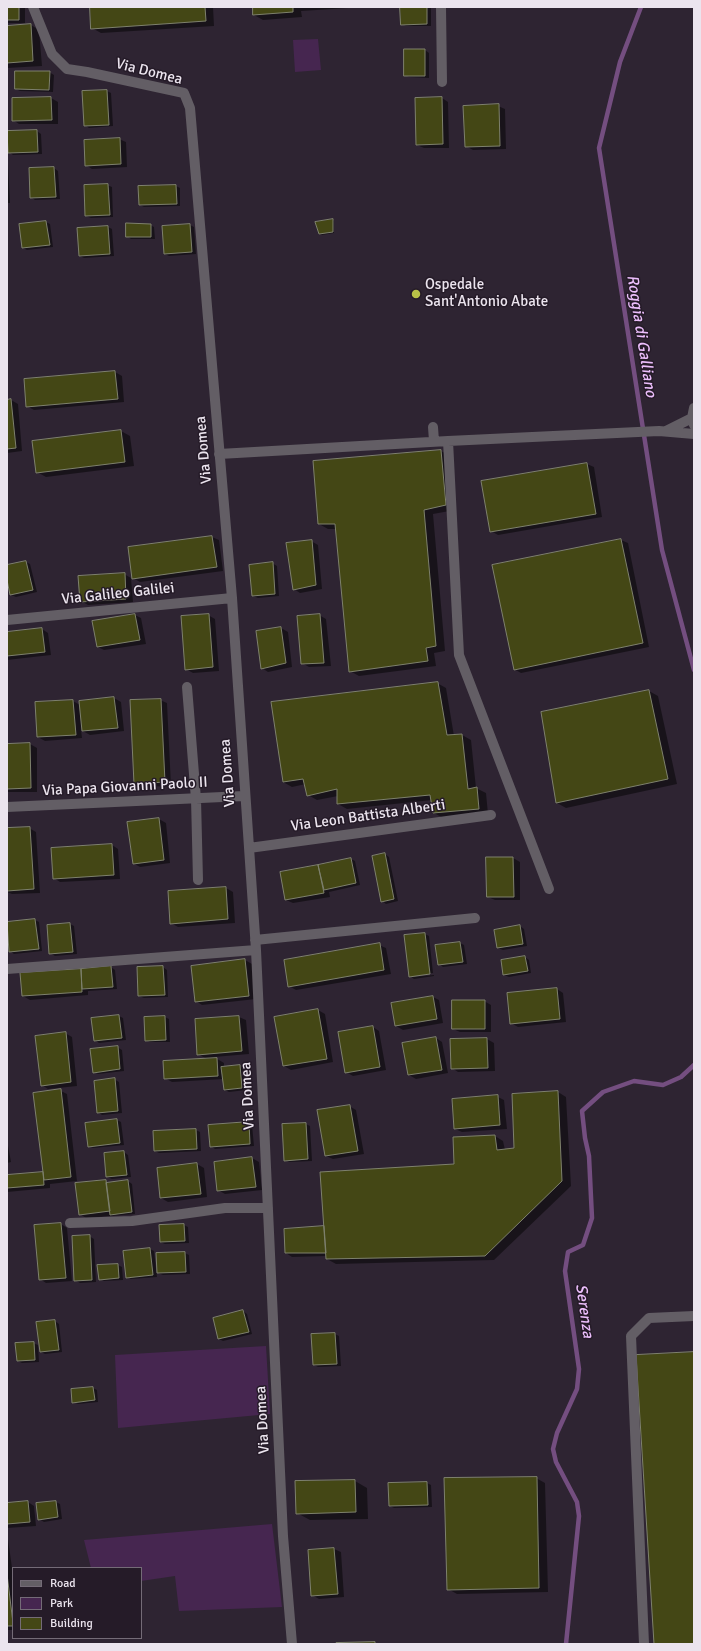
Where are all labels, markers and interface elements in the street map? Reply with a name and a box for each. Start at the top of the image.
street label: Via Domea [114,55,184,89]
water label: Roggia di Galliano [622,273,660,399]
place label: Ospedale Sant'Antonio Abate [425,276,548,311]
marker: Ospedale Sant'Antonio Abate [410,288,422,300]
street label: Via Domea [192,415,216,485]
street label: Via Galileo Galilei [61,579,175,609]
street label: Via Domea [217,738,239,808]
street label: Via Papa Giovanni Paolo II [42,774,208,800]
street label: Via Leon Battista Alberti [290,796,446,836]
street label: Via Domea [237,1061,259,1131]
water label: Serenza [571,1283,597,1339]
street label: Via Domea [252,1385,274,1455]
legend [12,1567,142,1639]
text: Road [50,1576,76,1591]
text: Park [50,1596,73,1611]
text: Building [50,1616,93,1631]

